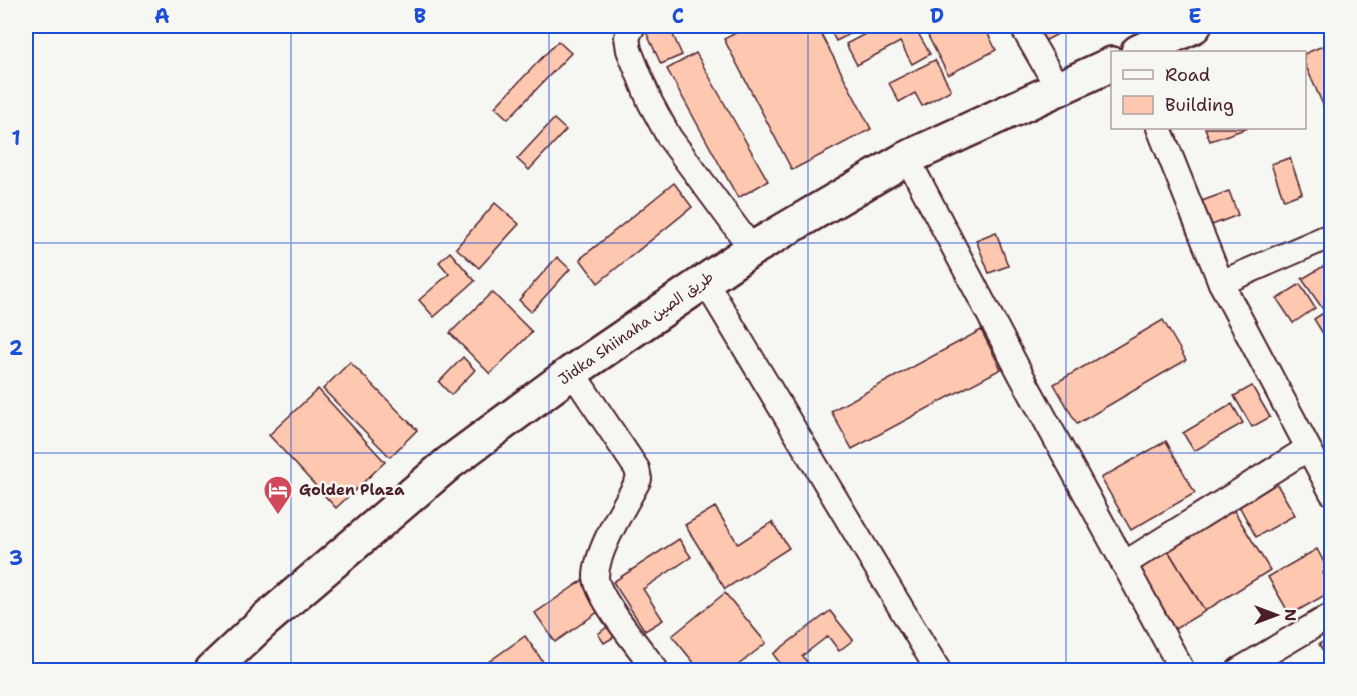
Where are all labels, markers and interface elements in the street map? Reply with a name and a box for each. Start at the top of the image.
text: A [154,3,170,29]
text: B [414,3,426,29]
text: C [672,3,684,29]
text: D [930,3,944,29]
text: E [1188,3,1202,29]
legend [1111,51,1306,129]
text: Road [1165,63,1210,87]
text: Building [1165,93,1234,117]
text: 1 [11,125,21,151]
street label: Jidka Shiinaha طريق الصين [554,267,718,389]
text: 2 [9,335,23,361]
hotel icon: Golden Plaza [262,474,294,516]
place label: Golden Plaza [299,480,405,500]
text: 3 [9,545,23,571]
north arrow [1246,585,1306,645]
text: N [1280,609,1301,621]

